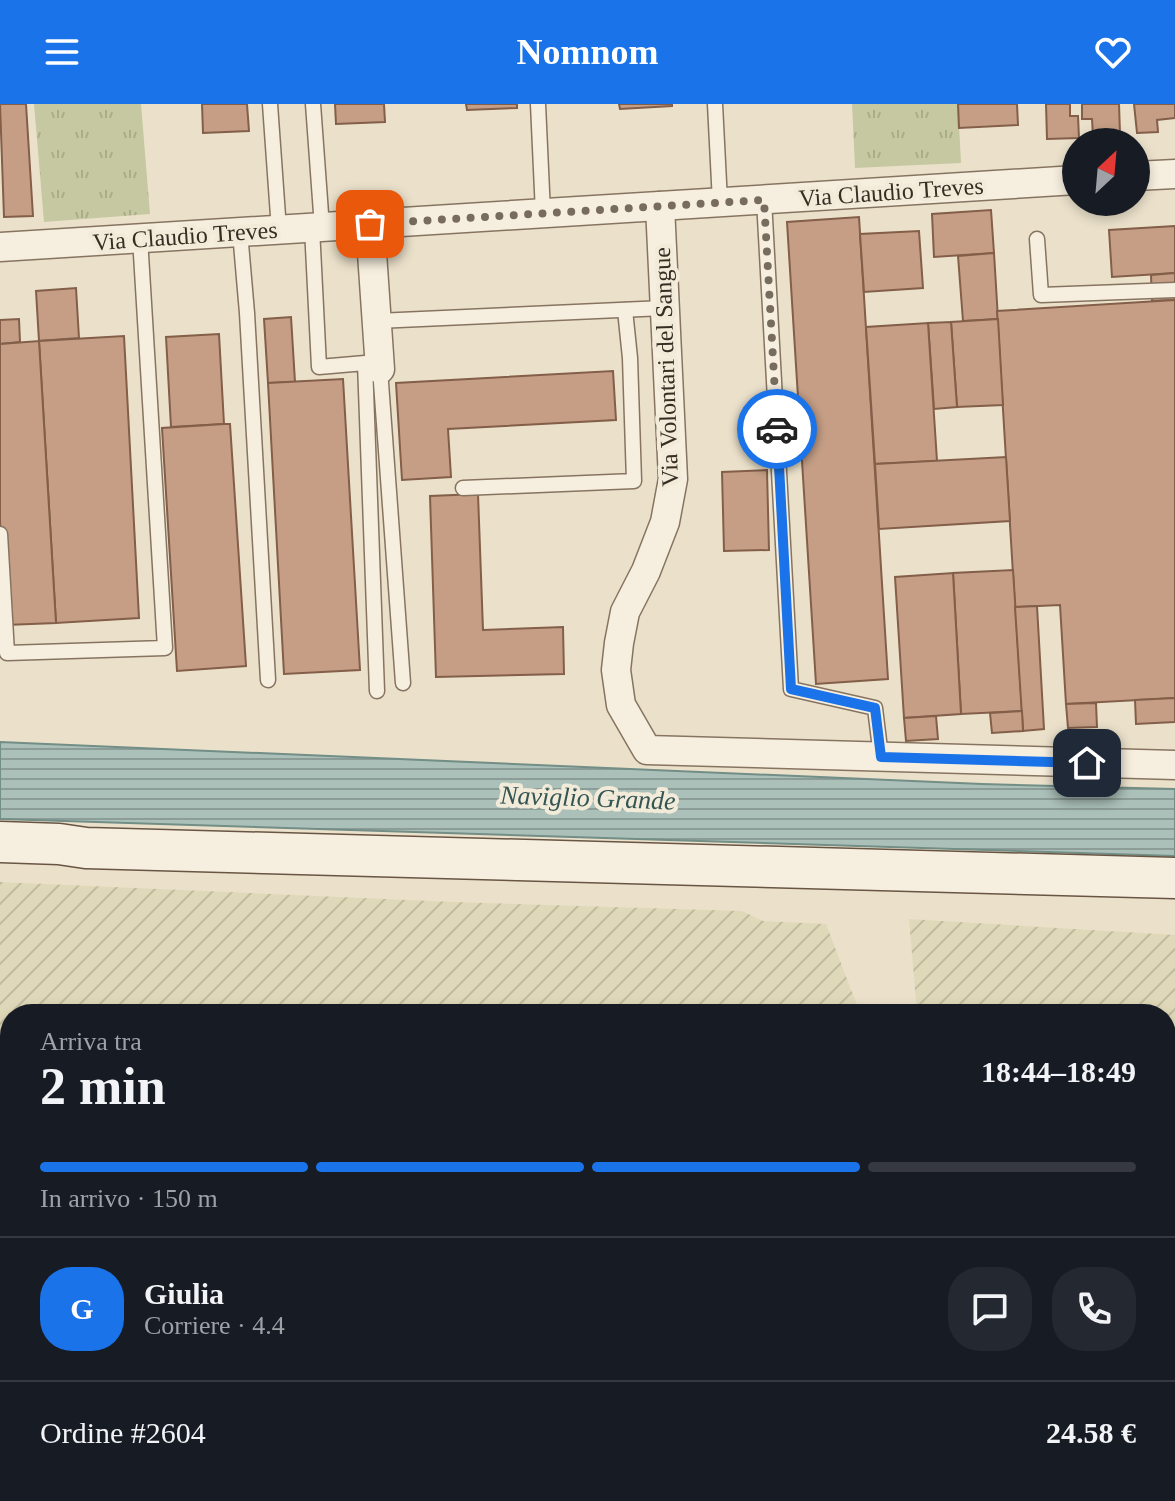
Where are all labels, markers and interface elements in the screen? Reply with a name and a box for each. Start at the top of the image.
icon: menu [40,30,84,74]
icon: heart [1091,30,1135,74]
text: Nomnom [517,32,659,72]
north arrow [1062,128,1150,216]
map controls [1062,128,1150,216]
street label: Via Claudio Treves [798,173,984,211]
pin [336,190,404,258]
icon: bag [348,202,392,246]
street label: Via Claudio Treves [92,217,278,255]
street label: Via Volontari del Sangue [649,247,683,487]
courier [737,389,817,469]
icon: car [755,407,799,451]
pin [1053,729,1121,797]
icon: home [1065,741,1109,785]
water label: Naviglio Grande [499,780,676,816]
text: Arriva tra [40,1027,142,1056]
text: 18:44–18:49 [981,1055,1136,1088]
text: 2 min [40,1058,166,1115]
text: In arrivo · 150 m [40,1184,218,1213]
button: chat [948,1267,1032,1351]
button: phone [1052,1267,1136,1351]
text: Giulia [144,1277,224,1310]
text: G [70,1292,94,1325]
text: Corriere · 4.4 [144,1311,285,1340]
text: Ordine #2604 [40,1416,206,1449]
text: 24.58 € [1046,1416,1136,1449]

